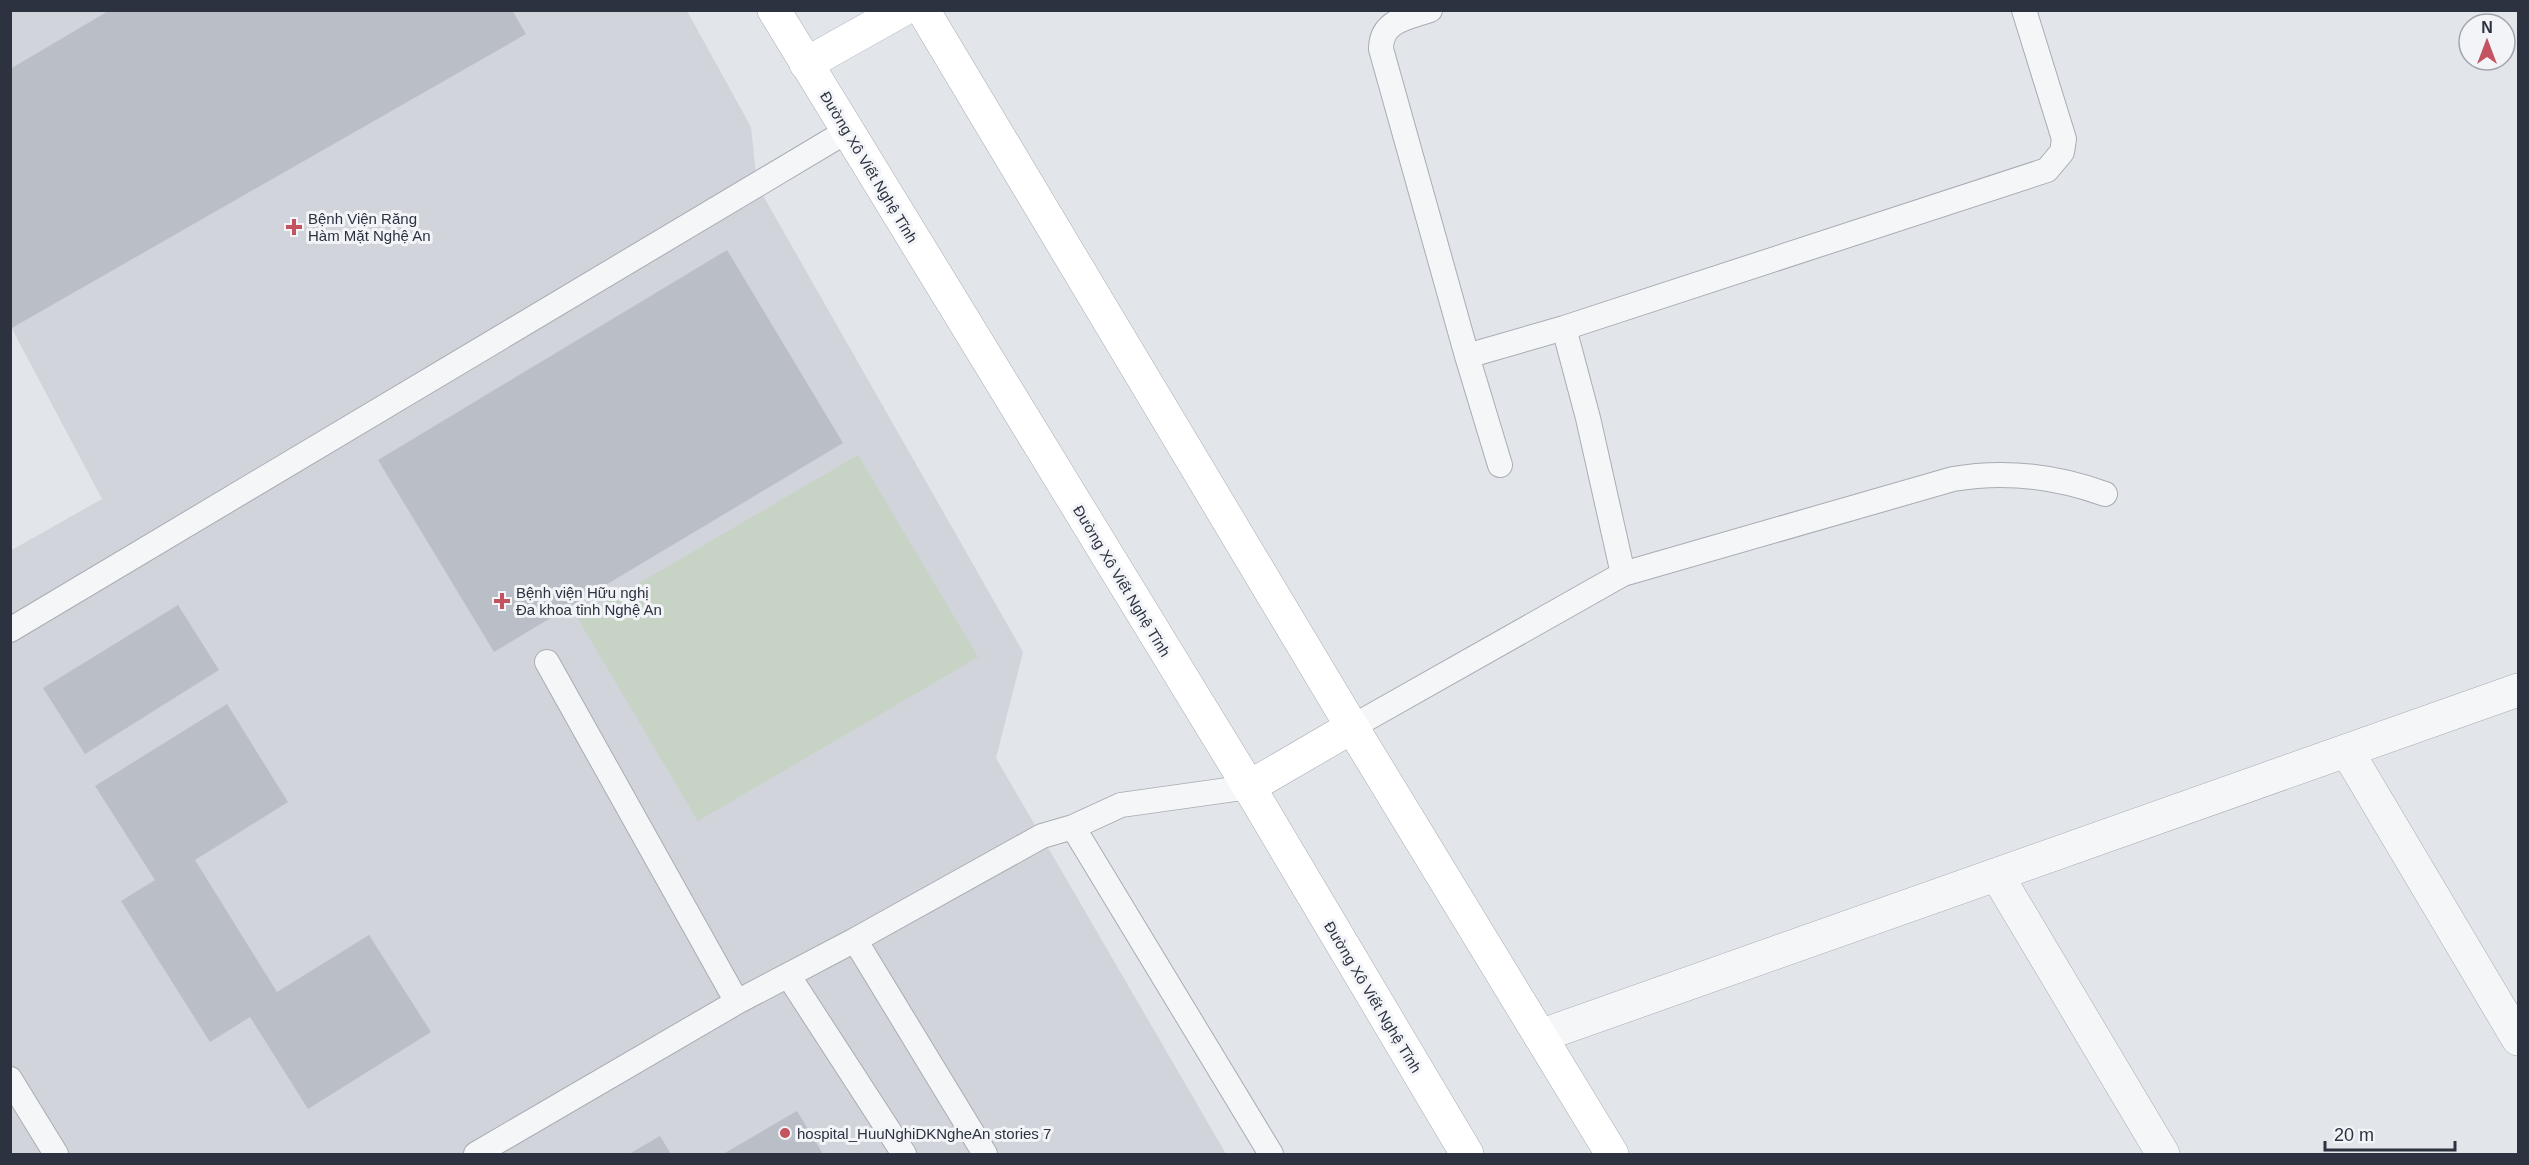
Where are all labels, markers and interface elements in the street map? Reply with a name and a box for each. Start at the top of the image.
north arrow [2457,12,2517,72]
text: N [2481,19,2493,36]
street label: Đường Xô Viết Nghệ Tĩnh [817,88,921,246]
place label: Bệnh Viện Răng Hàm Mặt Nghệ An [308,210,431,244]
marker: Bệnh Viện Răng Hàm Mặt Nghệ An [285,218,303,236]
street label: Đường Xô Viết Nghệ Tĩnh [1070,502,1174,660]
place label: Bệnh viện Hữu nghị Đa khoa tỉnh Nghệ An [516,584,662,618]
marker: Bệnh viện Hữu nghị Đa khoa tỉnh Nghệ An [493,592,511,610]
street label: Đường Xô Viết Nghệ Tĩnh [1321,918,1425,1076]
scale bar [2325,1114,2456,1152]
place label: hospital_HuuNghiDKNgheAn stories 7 [797,1125,1051,1142]
text: 20 m [2334,1125,2374,1145]
marker: hospital_HuuNghiDKNgheAn stories 7 [778,1126,792,1140]

